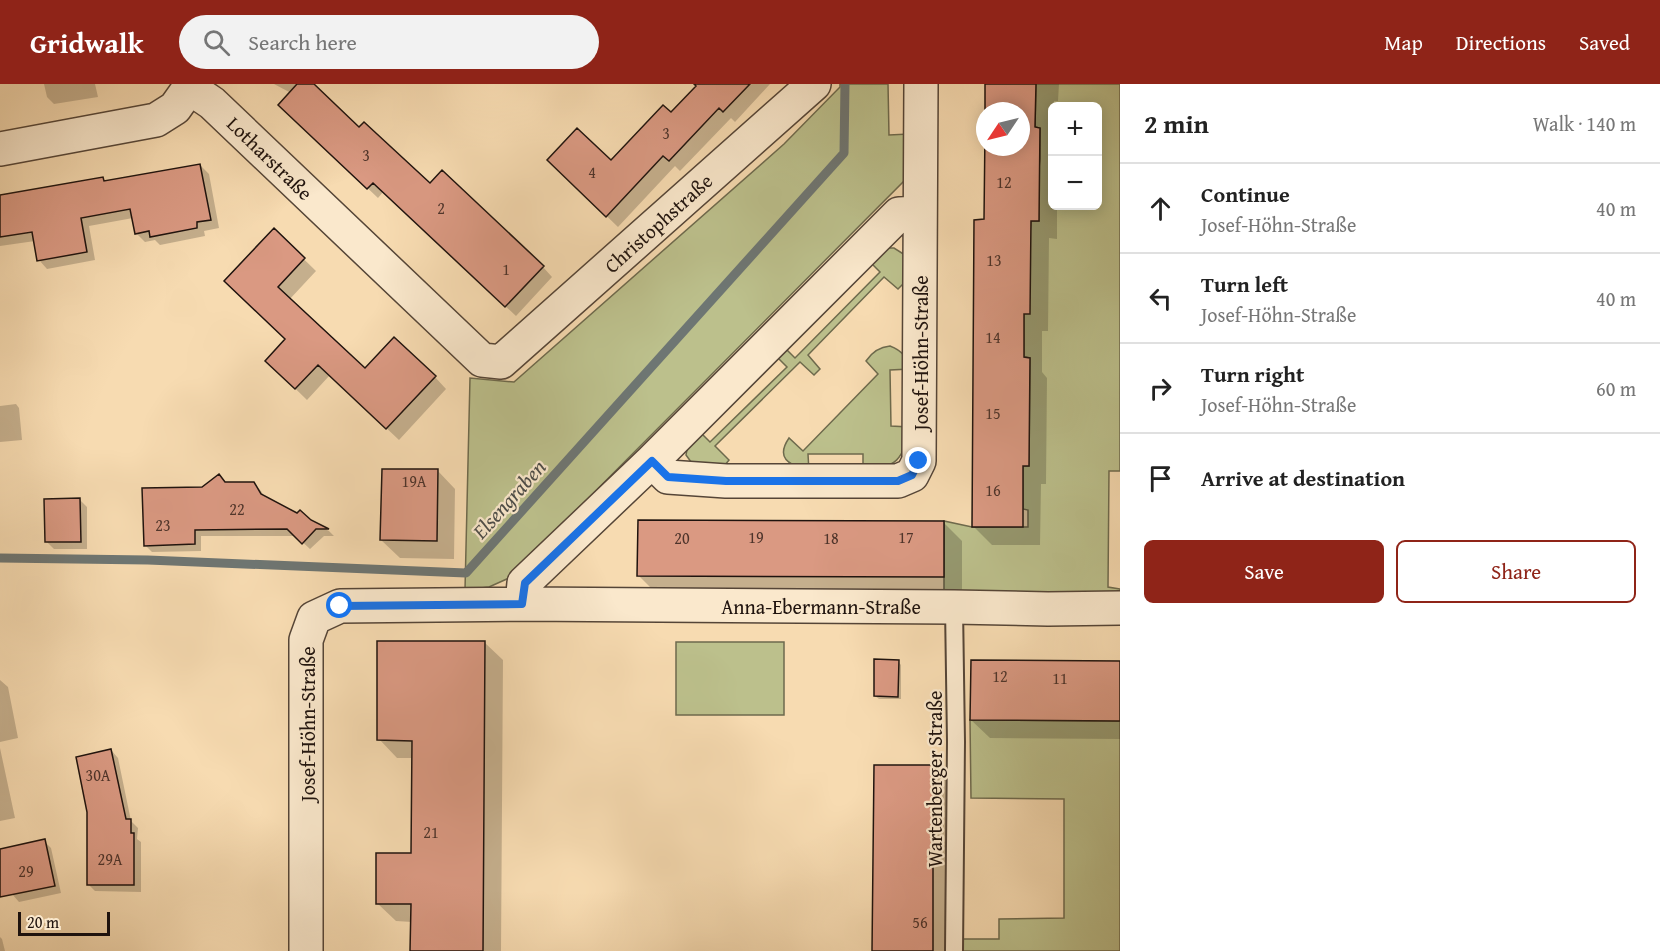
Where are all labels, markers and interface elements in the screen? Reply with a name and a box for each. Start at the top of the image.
search box [179,15,599,69]
text: Gridwalk [30,22,143,63]
icon: search [200,26,233,59]
text: Search here [248,26,357,58]
text: Map [1384,27,1423,58]
text: Directions [1456,27,1546,58]
text: Saved [1579,27,1630,58]
north arrow [976,102,1030,156]
map controls [1048,102,1102,210]
button: + [1048,102,1102,156]
text: 2 min [1144,104,1209,143]
text: Walk · 140 m [1533,109,1636,138]
street label: Lotharstraße [221,110,319,206]
house number: 3 [662,121,670,145]
house number: 3 [362,143,370,167]
button: − [1048,156,1102,210]
house number: 4 [588,160,596,184]
street label: Christophstraße [597,166,719,280]
house number: 12 [996,170,1012,194]
text: Continue [1201,178,1290,210]
icon: ahead [1144,192,1177,225]
text: 40 m [1596,194,1636,223]
house number: 2 [437,196,445,220]
text: Josef-Höhn-Straße [1201,210,1356,239]
house number: 13 [986,248,1002,272]
house number: 1 [502,257,510,281]
text: Turn left [1201,268,1288,300]
street label: Josef-Höhn-Straße [906,275,935,434]
icon: left [1144,282,1177,315]
text: 40 m [1596,284,1636,313]
text: Josef-Höhn-Straße [1201,300,1356,329]
house number: 14 [985,325,1001,349]
text: Turn right [1201,358,1304,390]
icon: right [1144,372,1177,405]
text: 60 m [1596,374,1636,403]
text: Josef-Höhn-Straße [1201,390,1356,419]
house number: 15 [985,401,1001,425]
route end [905,447,931,473]
water label: Elsengraben [464,452,553,546]
icon: arrive [1144,462,1177,495]
text: Arrive at destination [1201,462,1405,494]
house number: 19A [401,469,427,493]
house number: 16 [985,478,1001,502]
house number: 22 [229,497,245,521]
house number: 23 [155,513,171,537]
house number: 19 [748,525,764,549]
house number: 17 [898,525,914,549]
house number: 20 [674,526,690,550]
house number: 18 [823,526,839,550]
button: Save [1144,540,1384,603]
button: Share [1396,540,1636,603]
route start [326,592,352,618]
street label: Anna-Ebermann-Straße [721,592,921,621]
street label: Josef-Höhn-Straße [293,646,322,805]
house number: 12 [992,664,1008,688]
house number: 11 [1052,666,1068,690]
street label: Wartenberger Straße [920,691,949,868]
house number: 30A [85,763,111,787]
house number: 21 [423,820,439,844]
house number: 29A [97,847,123,871]
house number: 29 [18,859,34,883]
scale bar [18,909,110,936]
text: 20 m [27,910,59,934]
house number: 56 [912,910,928,934]

